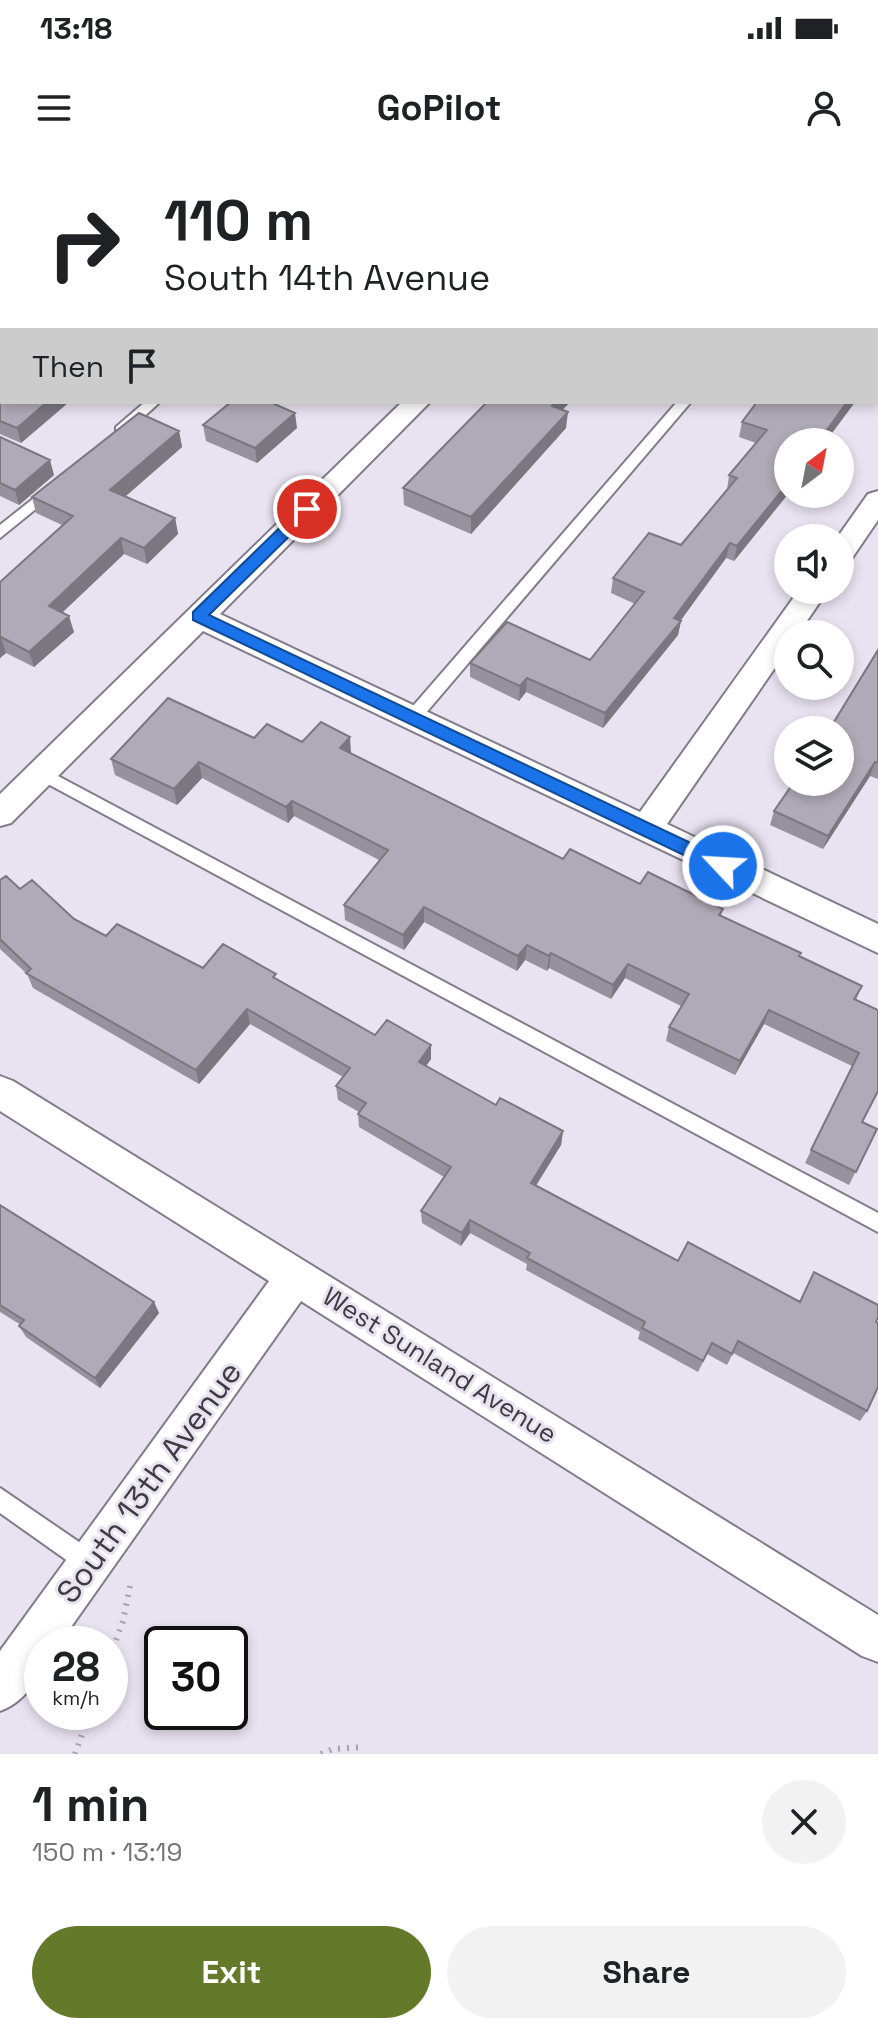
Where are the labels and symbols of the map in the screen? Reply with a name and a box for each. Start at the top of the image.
north arrow [774,428,854,508]
pin [273,475,341,543]
position arrow [681,824,765,908]
street label: West Sunland Avenue [317,1279,563,1451]
street label: South 13th Avenue [48,1353,250,1611]
speed limit sign: 30 [144,1626,248,1730]

